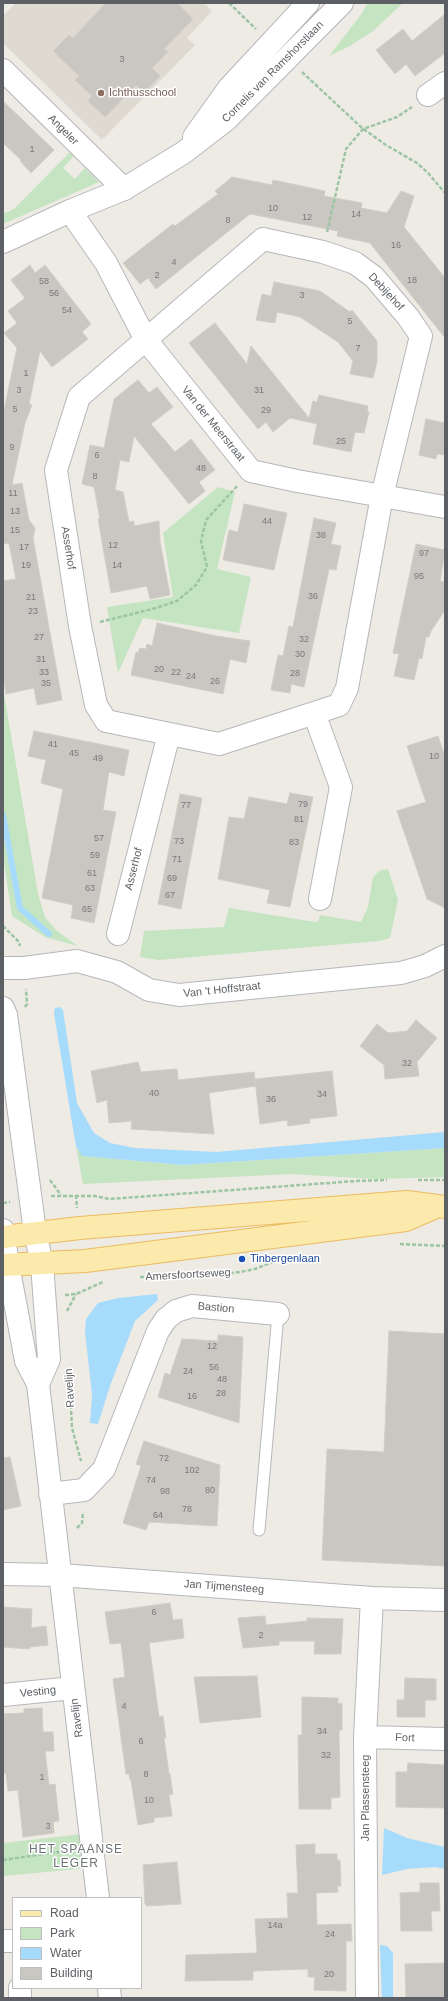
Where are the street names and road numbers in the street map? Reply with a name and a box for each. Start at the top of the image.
street label: Cornelis van Ramshorstlaan [219,18,327,126]
street label: Angeler [45,112,81,148]
street label: Debijehof [365,271,407,313]
street label: Van der Meerstraat [179,384,247,464]
street label: Asserhof [58,526,78,570]
street label: Asserhof [122,846,146,892]
street label: Van 't Hoffstraat [183,979,261,1001]
street label: Amersfoortseweg [145,1266,231,1284]
street label: Bastion [197,1300,235,1316]
street label: Ravelijn [62,1368,78,1408]
street label: Jan Tijmensteeg [183,1578,265,1596]
street label: Vesting [19,1684,57,1700]
street label: Ravelijn [68,1698,86,1738]
street label: Fort [395,1731,415,1745]
street label: Jan Plassensteeg [359,1755,373,1841]

